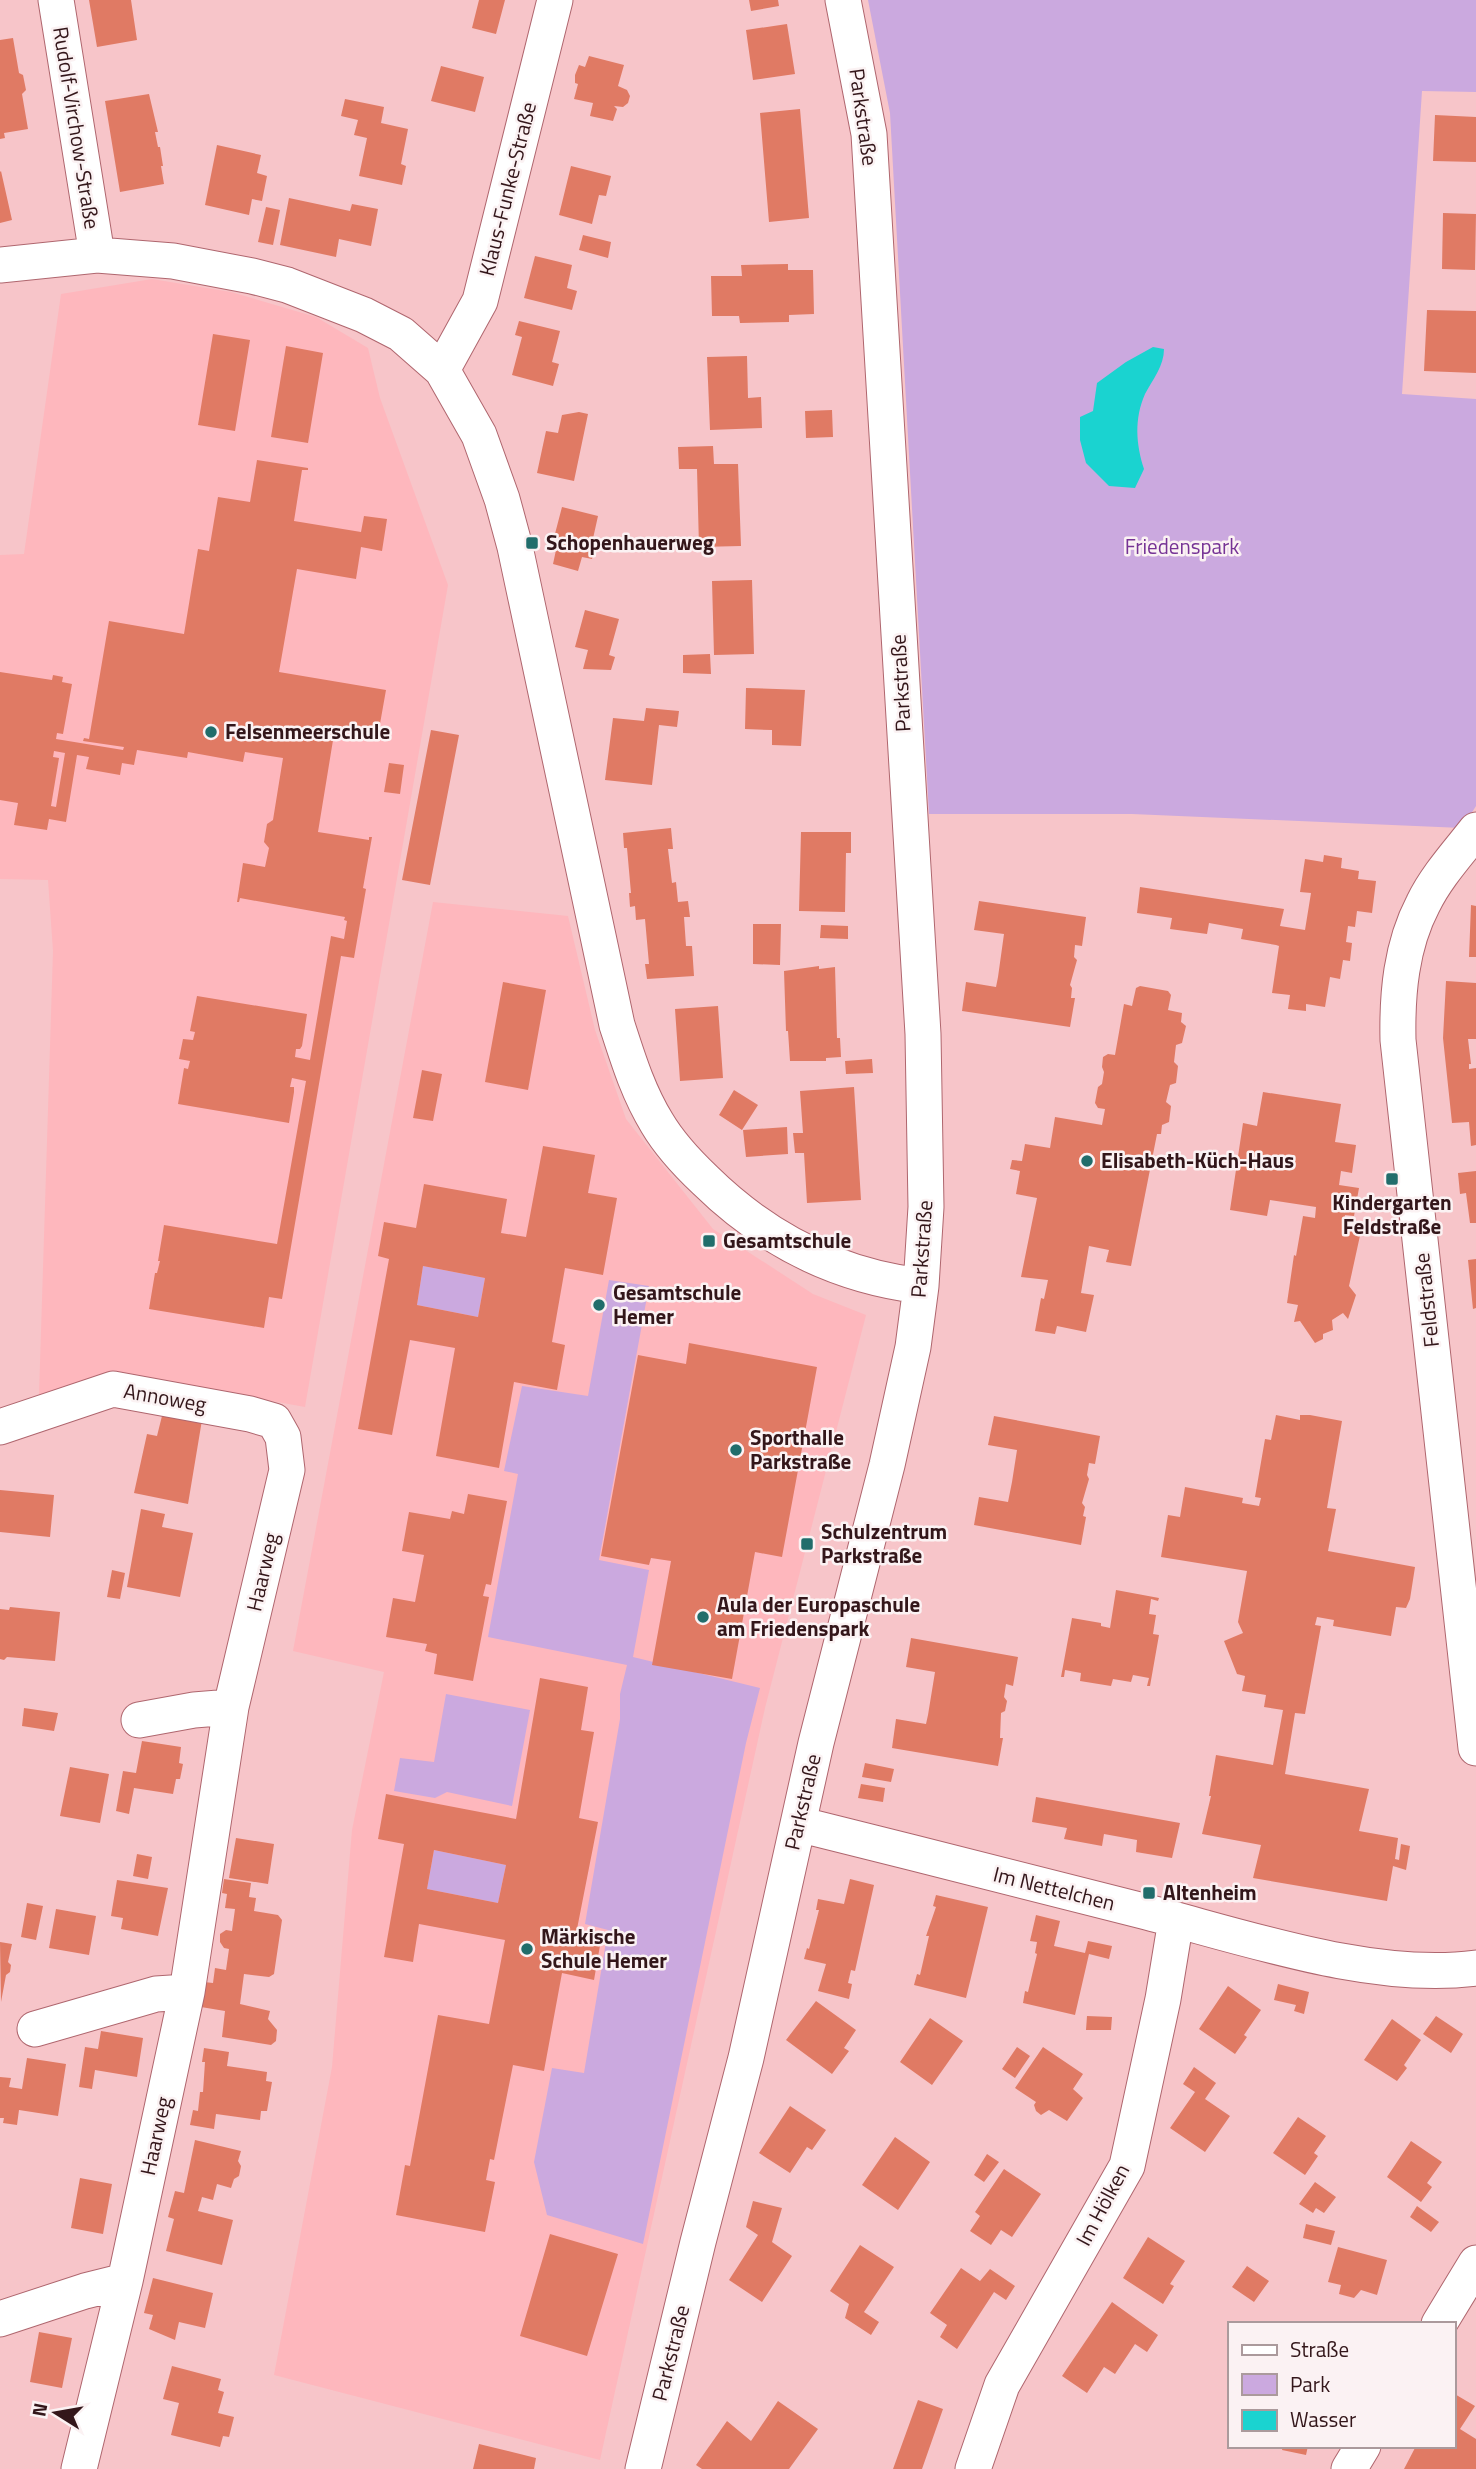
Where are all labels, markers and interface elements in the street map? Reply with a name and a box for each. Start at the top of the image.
street label: Rudolf-Virchow-Straße [45,24,109,231]
street label: Parkstraße [841,66,887,168]
street label: Klaus-Funke-Straße [470,98,544,279]
place label: Schopenhauerweg [546,526,714,558]
park label: Friedenspark [1125,530,1239,562]
marker: Schopenhauerweg [524,535,540,551]
street label: Parkstraße [881,633,919,733]
place label: Felsenmeerschule [225,715,390,747]
marker: Felsenmeerschule [203,724,219,740]
place label: Elisabeth-Küch-Haus [1101,1144,1294,1176]
marker: Elisabeth-Küch-Haus [1079,1153,1095,1169]
marker: Kindergarten Feldstraße [1384,1171,1400,1187]
place label: Kindergarten Feldstraße [1332,1186,1452,1242]
street label: Parkstraße [902,1199,940,1299]
place label: Gesamtschule [723,1224,851,1256]
marker: Gesamtschule [701,1233,717,1249]
street label: Feldstraße [1405,1251,1447,1349]
place label: Gesamtschule Hemer [613,1276,741,1332]
marker: Gesamtschule Hemer [591,1297,607,1313]
street label: Annoweg [121,1374,209,1420]
place label: Sporthalle Parkstraße [750,1421,851,1477]
marker: Sporthalle Parkstraße [728,1442,744,1458]
place label: Schulzentrum Parkstraße [821,1515,947,1571]
street label: Haarweg [237,1529,287,1614]
marker: Schulzentrum Parkstraße [799,1536,815,1552]
place label: Aula der Europaschule am Friedenspark [717,1588,920,1644]
marker: Aula der Europaschule am Friedenspark [695,1609,711,1625]
street label: Parkstraße [775,1751,829,1853]
street label: Im Nettelchen [990,1857,1119,1919]
place label: Altenheim [1163,1876,1257,1908]
marker: Altenheim [1141,1885,1157,1901]
place label: Märkische Schule Hemer [541,1920,667,1976]
marker: Märkische Schule Hemer [519,1941,535,1957]
street label: Haarweg [131,2093,179,2178]
street label: Im Hölken [1067,2158,1137,2251]
street label: Parkstraße [643,2301,697,2404]
legend [1228,2322,1455,2448]
text: Straße [1290,2333,1349,2365]
text: Park [1290,2368,1330,2400]
north arrow [21,2378,91,2448]
text: N [23,2400,54,2419]
text: Wasser [1290,2403,1356,2435]

